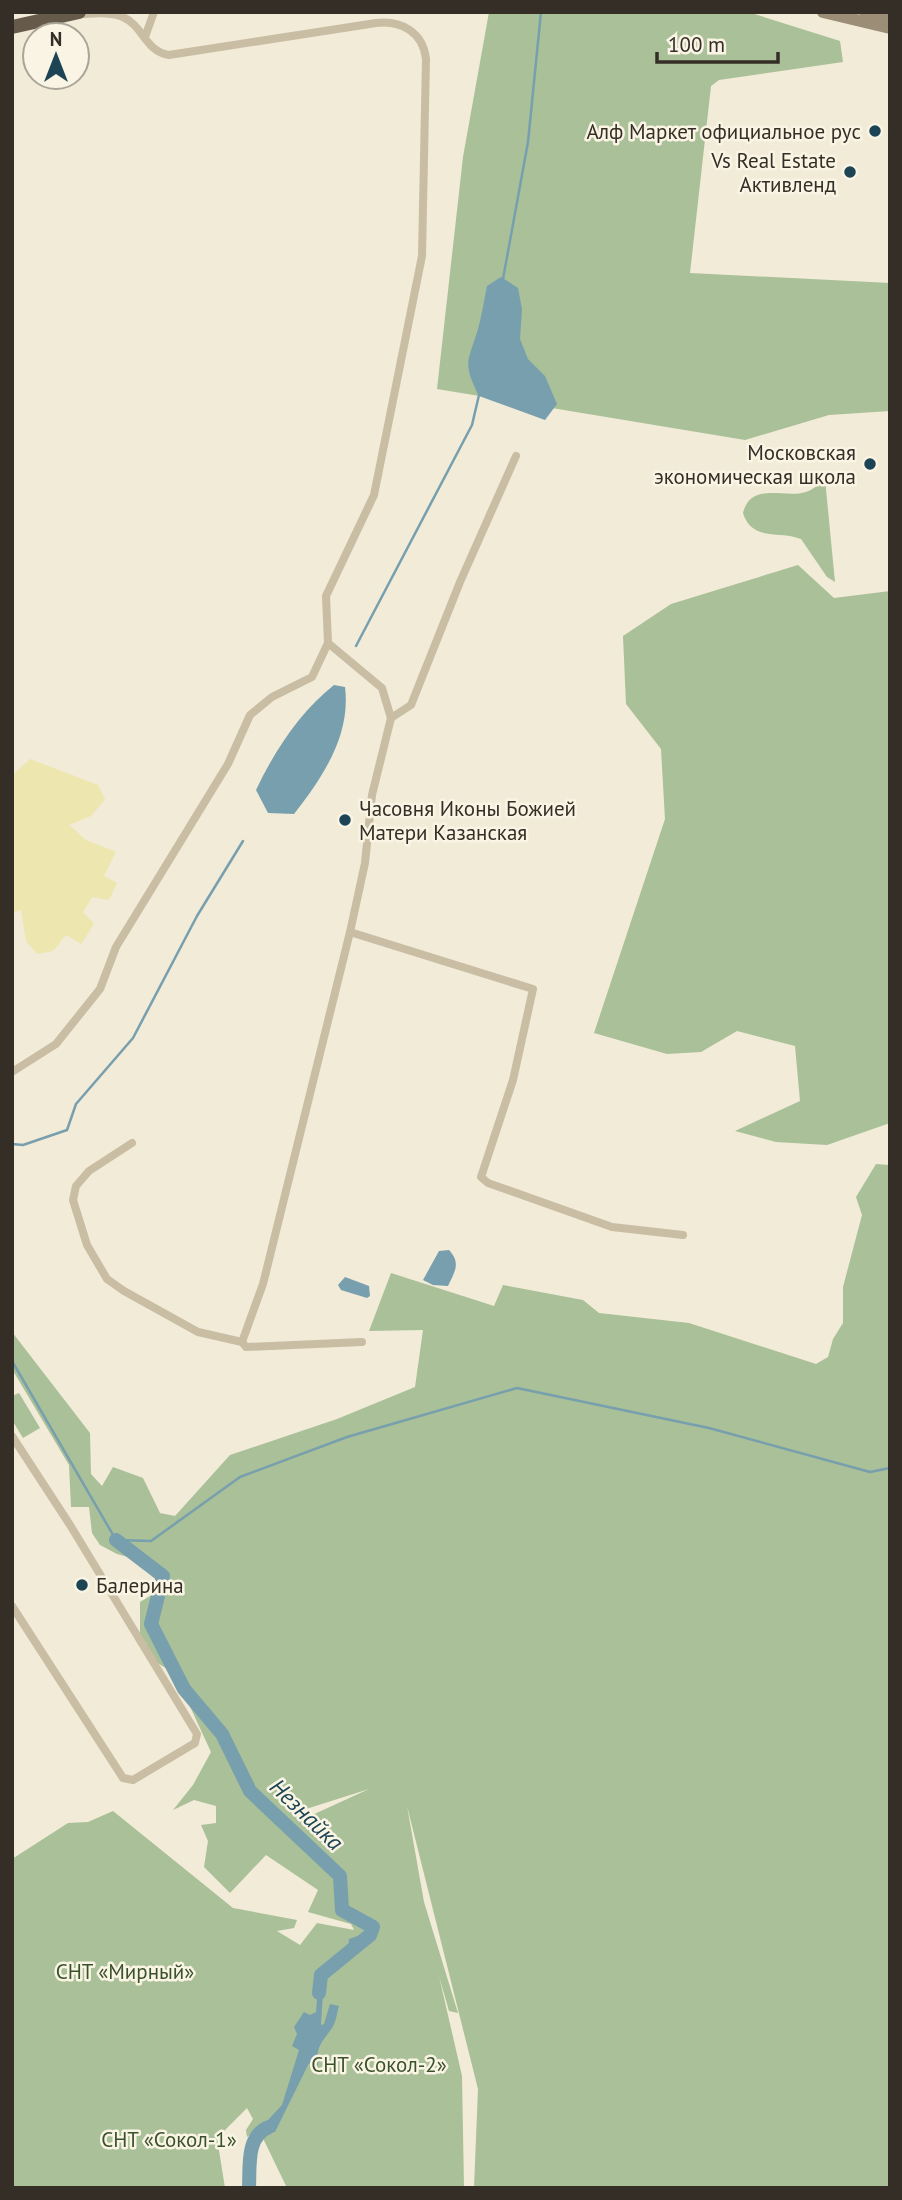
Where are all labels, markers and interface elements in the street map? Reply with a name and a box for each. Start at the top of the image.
north arrow [21,21,91,91]
scale bar [657,21,778,65]
text: N [50,27,62,51]
text: 100 m [668,31,725,58]
place label: Алф Маркет официальное рус [586,118,861,145]
marker: Алф Маркет официальное рус [867,123,883,139]
place label: Vs Real Estate Активленд [710,147,836,198]
marker: Vs Real Estate Активленд [842,164,858,180]
place label: Московская экономическая школа [654,439,856,490]
marker: Московская экономическая школа [862,456,878,472]
place label: Часовня Иконы Божией Матери Казанская [359,795,576,846]
marker: Часовня Иконы Божией Матери Казанская [337,812,353,828]
place label: Балерина [96,1572,184,1599]
marker: Балерина [74,1577,90,1593]
water label: Незнайка [264,1772,350,1856]
park label: СНТ «Мирный» [56,1958,194,1985]
park label: СНТ «Сокол-2» [311,2051,447,2078]
park label: СНТ «Сокол-1» [101,2126,237,2153]

